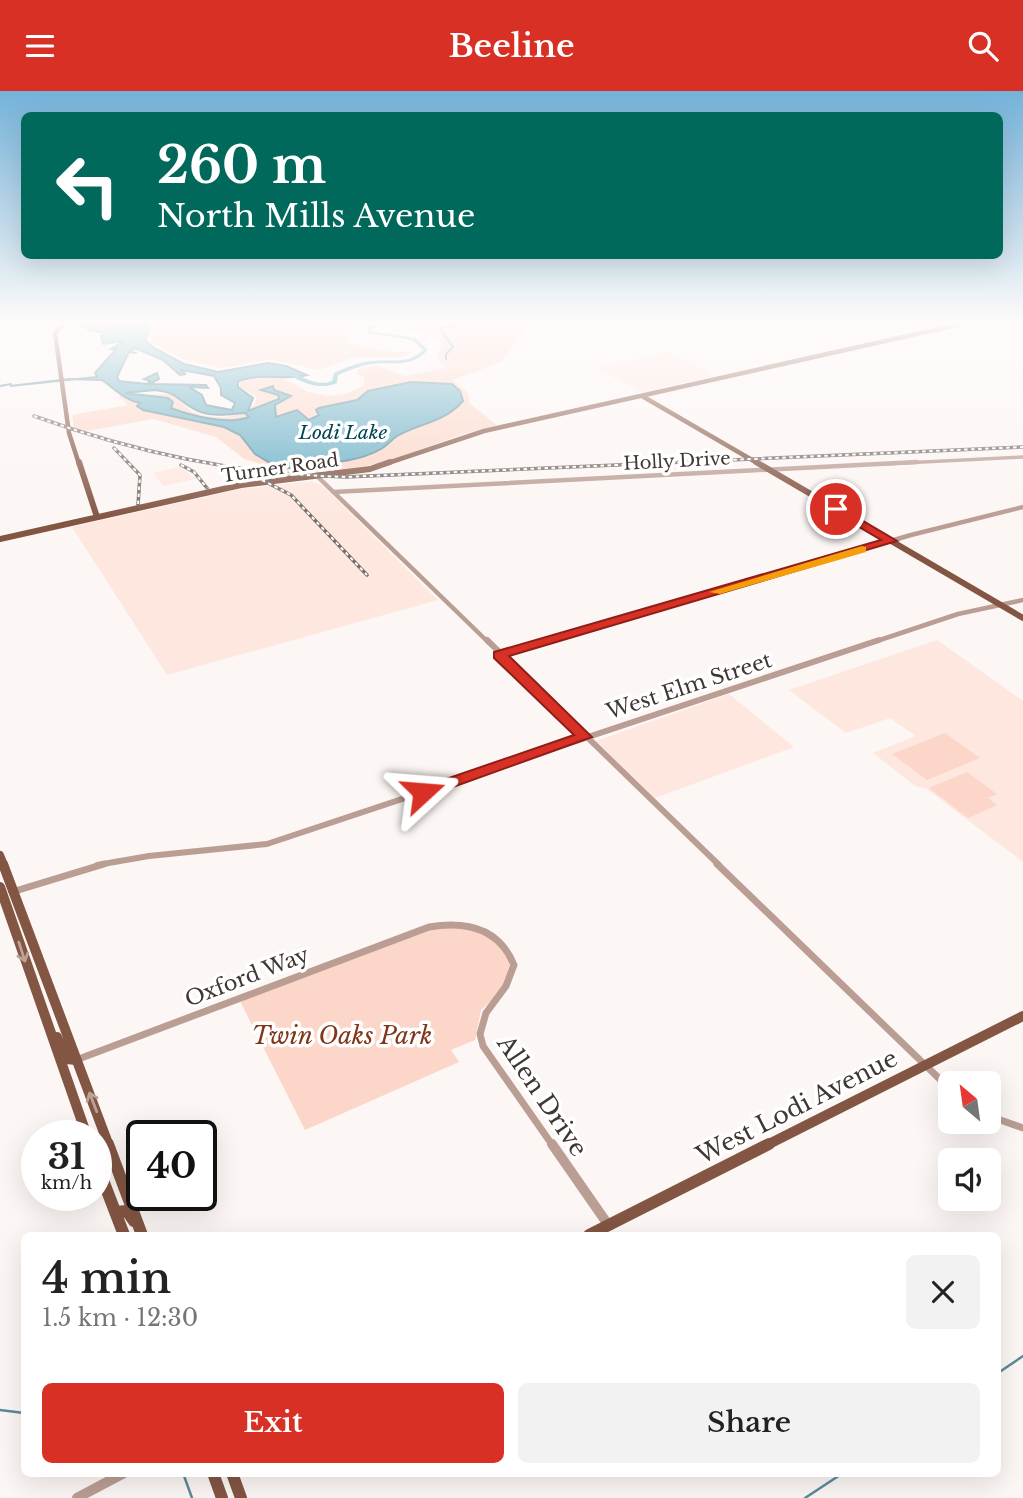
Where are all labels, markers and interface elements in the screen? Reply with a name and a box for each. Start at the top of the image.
text: Beeline [448,26,575,66]
icon: menu [21,27,59,65]
icon: search [964,27,1002,65]
text: 260 m [157,135,326,196]
icon: left [42,140,133,231]
text: North Mills Avenue [157,196,475,236]
water label: Lodi Lake [298,421,388,444]
street label: Holly Drive [623,447,731,475]
street label: Turner Road [220,449,340,487]
pin [806,479,866,539]
icon: arrive [817,490,855,528]
street label: West Elm Street [602,647,775,725]
position arrow [386,755,460,829]
one-way arrow [16,940,29,962]
street label: Oxford Way [181,941,313,1013]
park label: Twin Oaks Park [252,1021,432,1050]
street label: Allen Drive [491,1029,594,1162]
street label: West Lodi Avenue [690,1043,902,1170]
north arrow [938,1071,1001,1134]
map controls [938,1071,1001,1211]
one-way arrow [86,1092,99,1114]
speed limit sign: 40 [126,1120,217,1211]
text: 31 [48,1135,85,1178]
button: sound [938,1148,1001,1211]
text: km/h [41,1172,92,1194]
text: 4 min [42,1252,171,1304]
button: close [906,1255,980,1329]
text: 1.5 km · 12:30 [42,1304,198,1332]
button: Exit [42,1383,504,1463]
button: Share [518,1383,980,1463]

